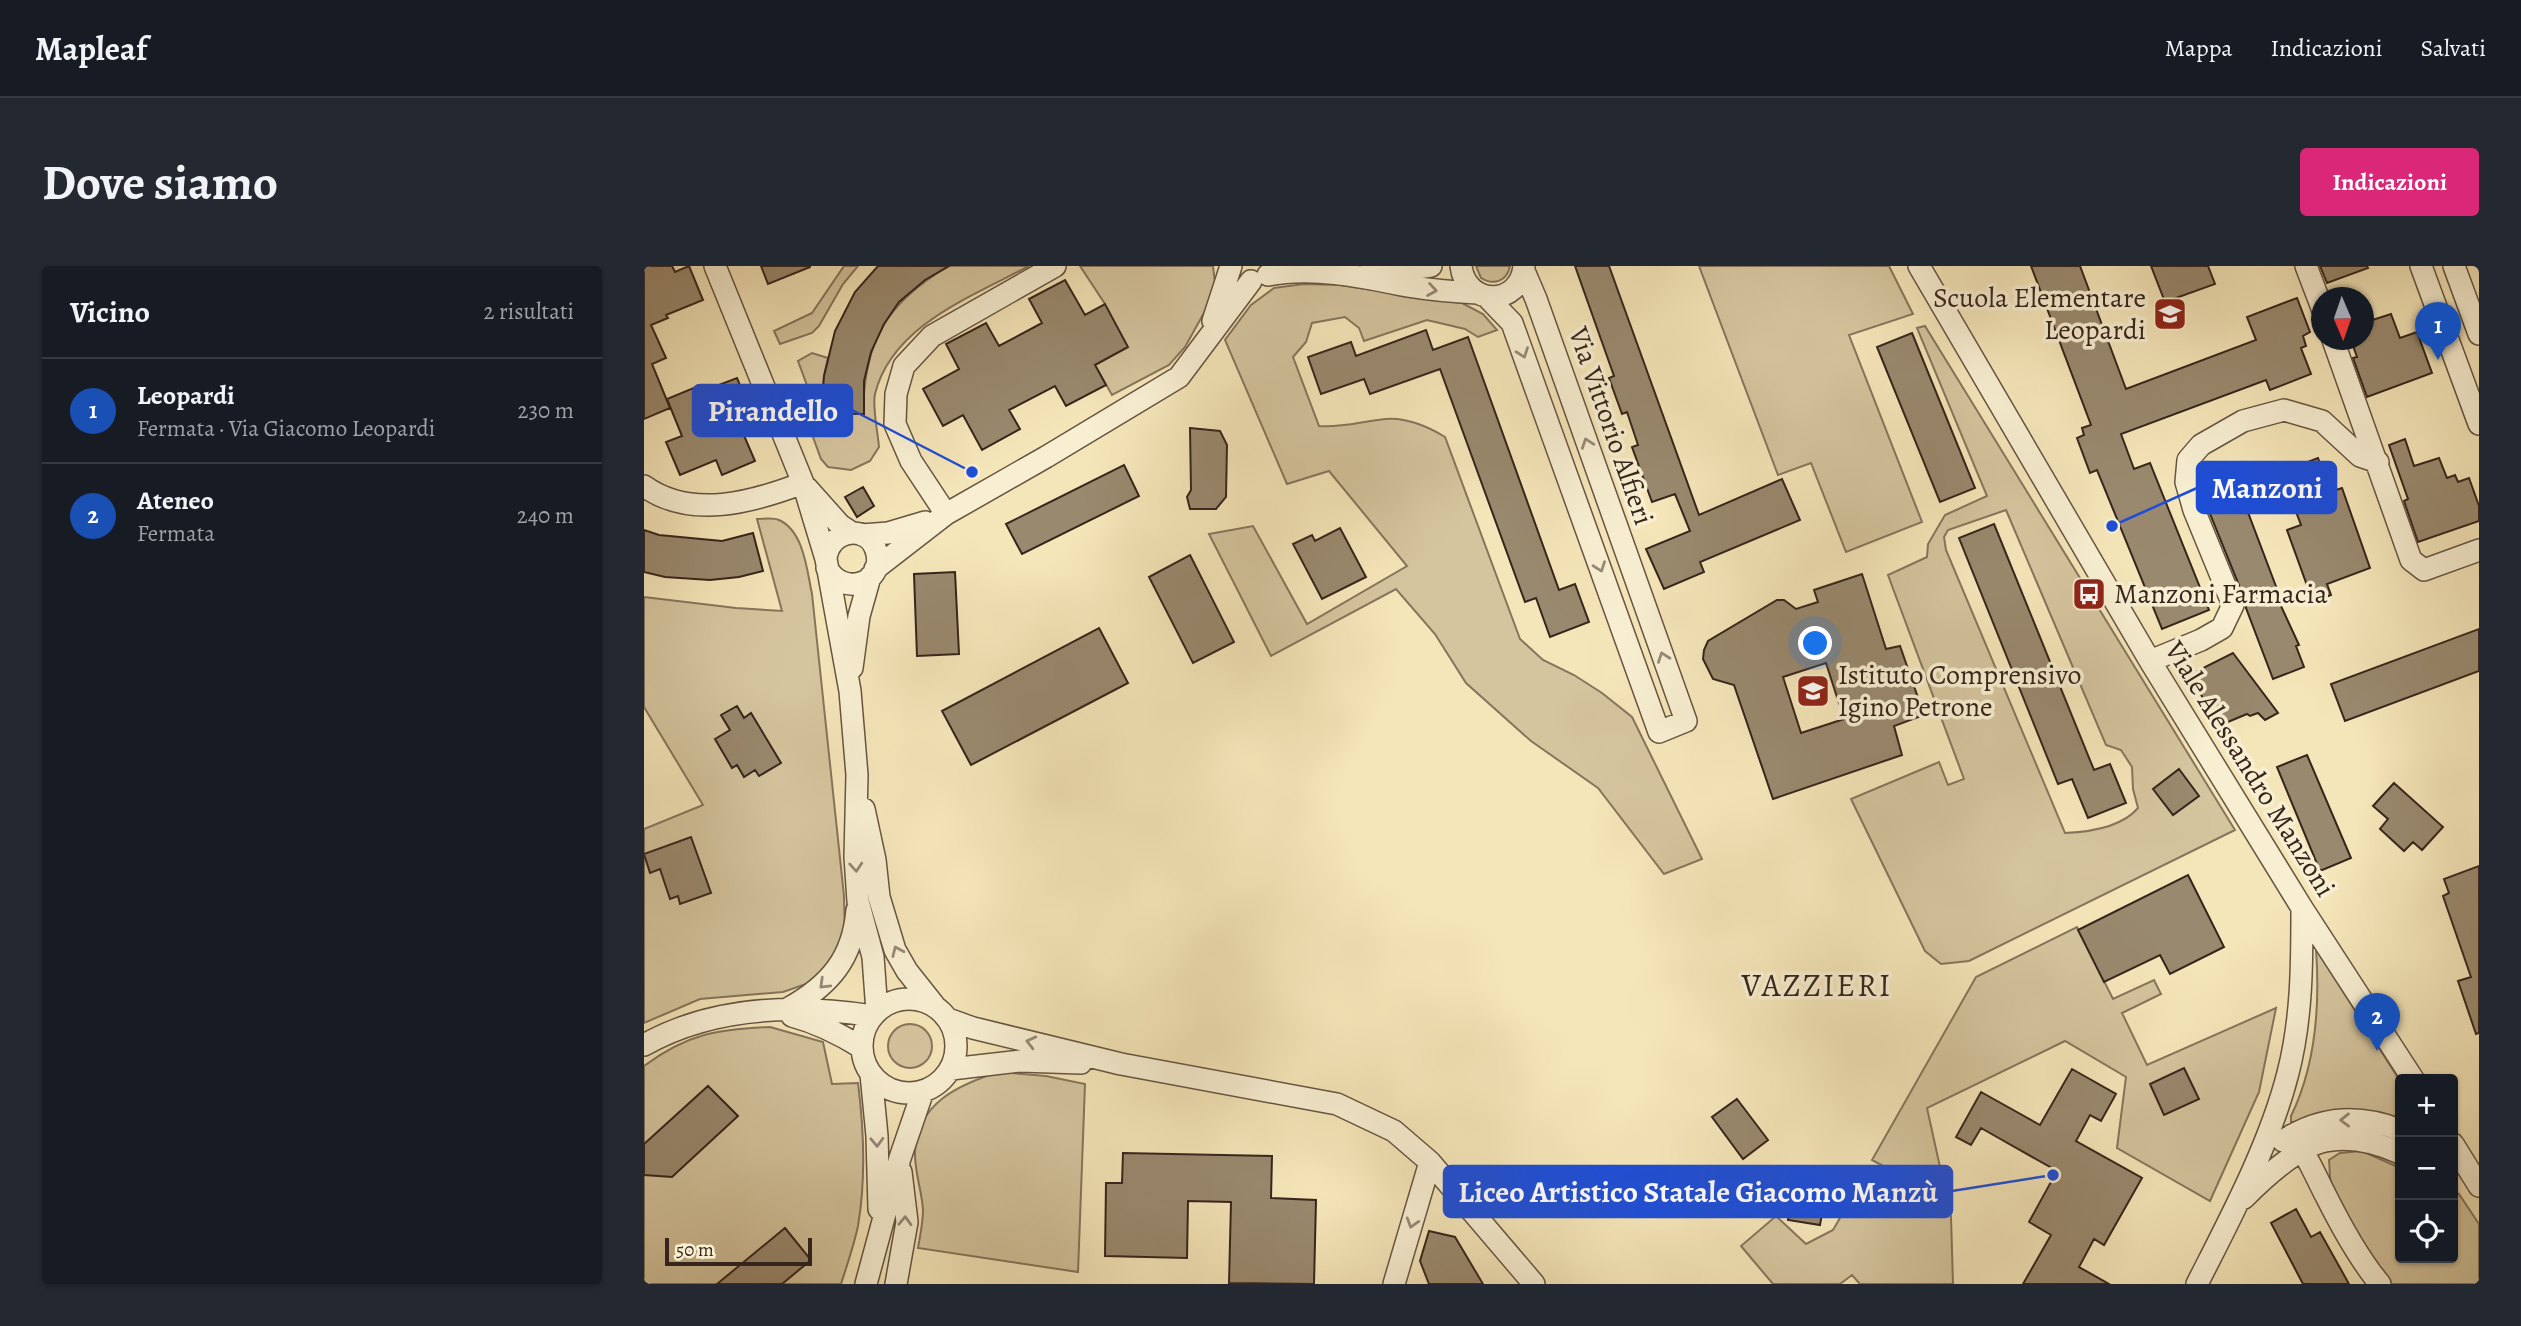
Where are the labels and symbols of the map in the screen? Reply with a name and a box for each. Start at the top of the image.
place label: Scuola Elementare Leopardi [1933,279,2146,349]
one-way arrow [1426,282,1438,297]
north arrow [2311,287,2374,350]
school or university icon: Scuola Elementare Leopardi [2151,295,2189,333]
pin: 1 [2415,302,2461,360]
street label: Via Vittorio Alfieri [1559,321,1663,530]
one-way arrow [1515,347,1529,359]
callout: Pirandello [693,385,852,436]
text: Pirandello [708,391,838,431]
one-way arrow [1581,437,1595,449]
callout: Manzoni [2197,462,2336,513]
text: Manzoni [2211,468,2323,508]
one-way arrow [1592,561,1606,573]
bus stop icon: Manzoni Farmacia [2070,575,2108,613]
place label: Manzoni Farmacia [2114,575,2328,613]
your location [1798,626,1832,660]
street label: Viale Alessandro Manzoni [2155,633,2344,904]
one-way arrow [1657,652,1671,664]
place label: Istituto Comprensivo Igino Petrone [1838,656,2082,726]
school or university icon: Istituto Comprensivo Igino Petrone [1794,672,1832,710]
one-way arrow [848,862,863,873]
one-way arrow [891,946,905,959]
district label: VAZZIERI [1741,963,1892,1007]
one-way arrow [819,976,832,989]
pin: 2 [2354,993,2400,1051]
one-way arrow [1025,1036,1037,1050]
one-way arrow [2340,1112,2350,1128]
one-way arrow [869,1136,884,1147]
callout: Liceo Artistico Statale Giacomo Manzù [1444,1166,1952,1217]
text: Liceo Artistico Statale Giacomo Manzù [1458,1172,1938,1212]
one-way arrow [898,1215,913,1226]
one-way arrow [1405,1217,1420,1229]
scale bar [665,1235,812,1267]

